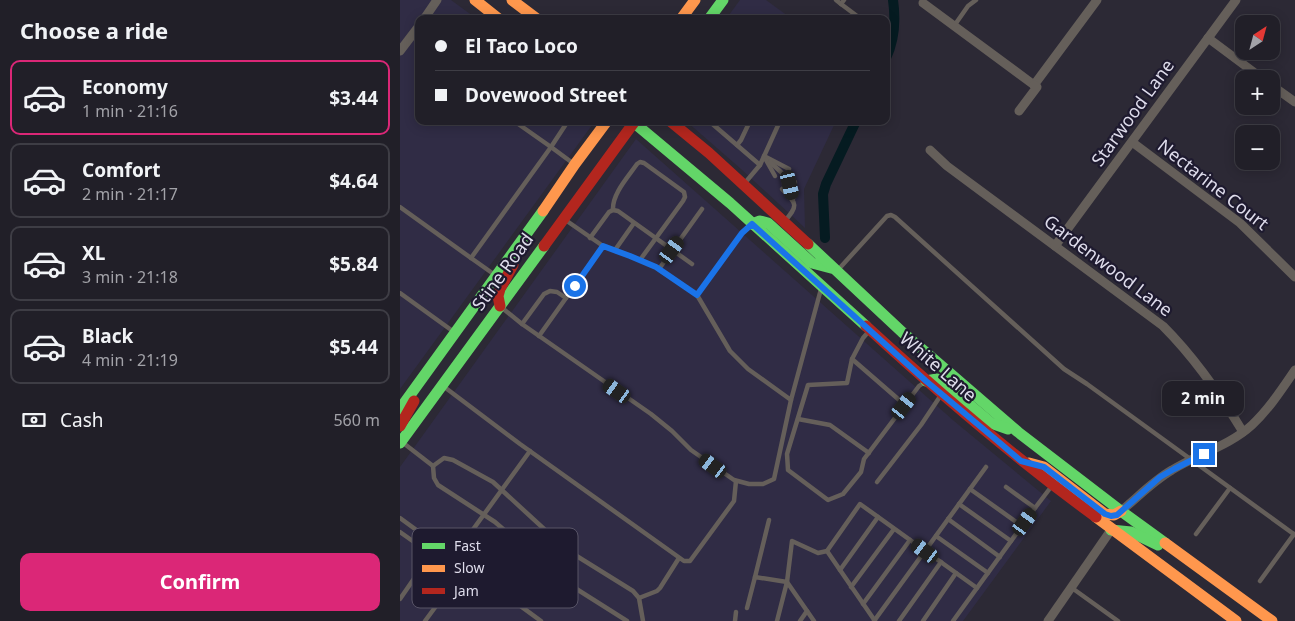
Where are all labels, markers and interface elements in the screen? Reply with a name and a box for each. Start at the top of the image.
text: Choose a ride [20,15,168,45]
north arrow [1235,15,1280,60]
map controls [1235,15,1280,170]
text: El Taco Loco [465,33,578,59]
street label: Starwood Lane [1085,54,1179,171]
button: + [1235,70,1280,115]
text: Economy [82,74,168,100]
icon: car [22,75,67,120]
text: Dovewood Street [465,82,627,108]
text: $3.44 [329,85,378,111]
text: 1 min · 21:16 [82,100,178,122]
button: − [1235,125,1280,170]
street label: Nectarine Court [1153,133,1274,235]
text: Comfort [82,157,161,183]
icon: car [22,158,67,203]
text: $4.64 [329,168,378,194]
car [779,169,800,201]
text: 2 min · 21:17 [82,183,178,205]
street label: Gardenwood Lane [1039,209,1178,321]
street label: Stine Road [466,228,538,315]
car [657,233,686,267]
text: XL [82,240,105,266]
icon: car [22,241,67,286]
text: $5.84 [329,251,378,277]
text: 3 min · 21:18 [82,266,178,288]
route start [564,275,586,297]
text: Black [82,323,133,349]
icon: car [22,324,67,369]
street label: White Lane [895,326,982,406]
text: $5.44 [329,334,378,360]
text: 4 min · 21:19 [82,349,178,371]
car [600,376,633,406]
callout: 2 min [1163,382,1245,416]
text: 2 min [1181,387,1225,409]
car [888,390,919,422]
icon: cash [20,406,48,434]
text: Cash [60,407,104,433]
text: 560 m [333,409,380,431]
route end [1193,443,1215,465]
car [696,451,729,481]
car [1010,505,1039,539]
legend [412,528,578,608]
text: Fast [454,536,481,555]
car [908,536,941,566]
button: Confirm [20,553,380,611]
text: Slow [454,558,485,577]
text: Jam [452,581,479,600]

